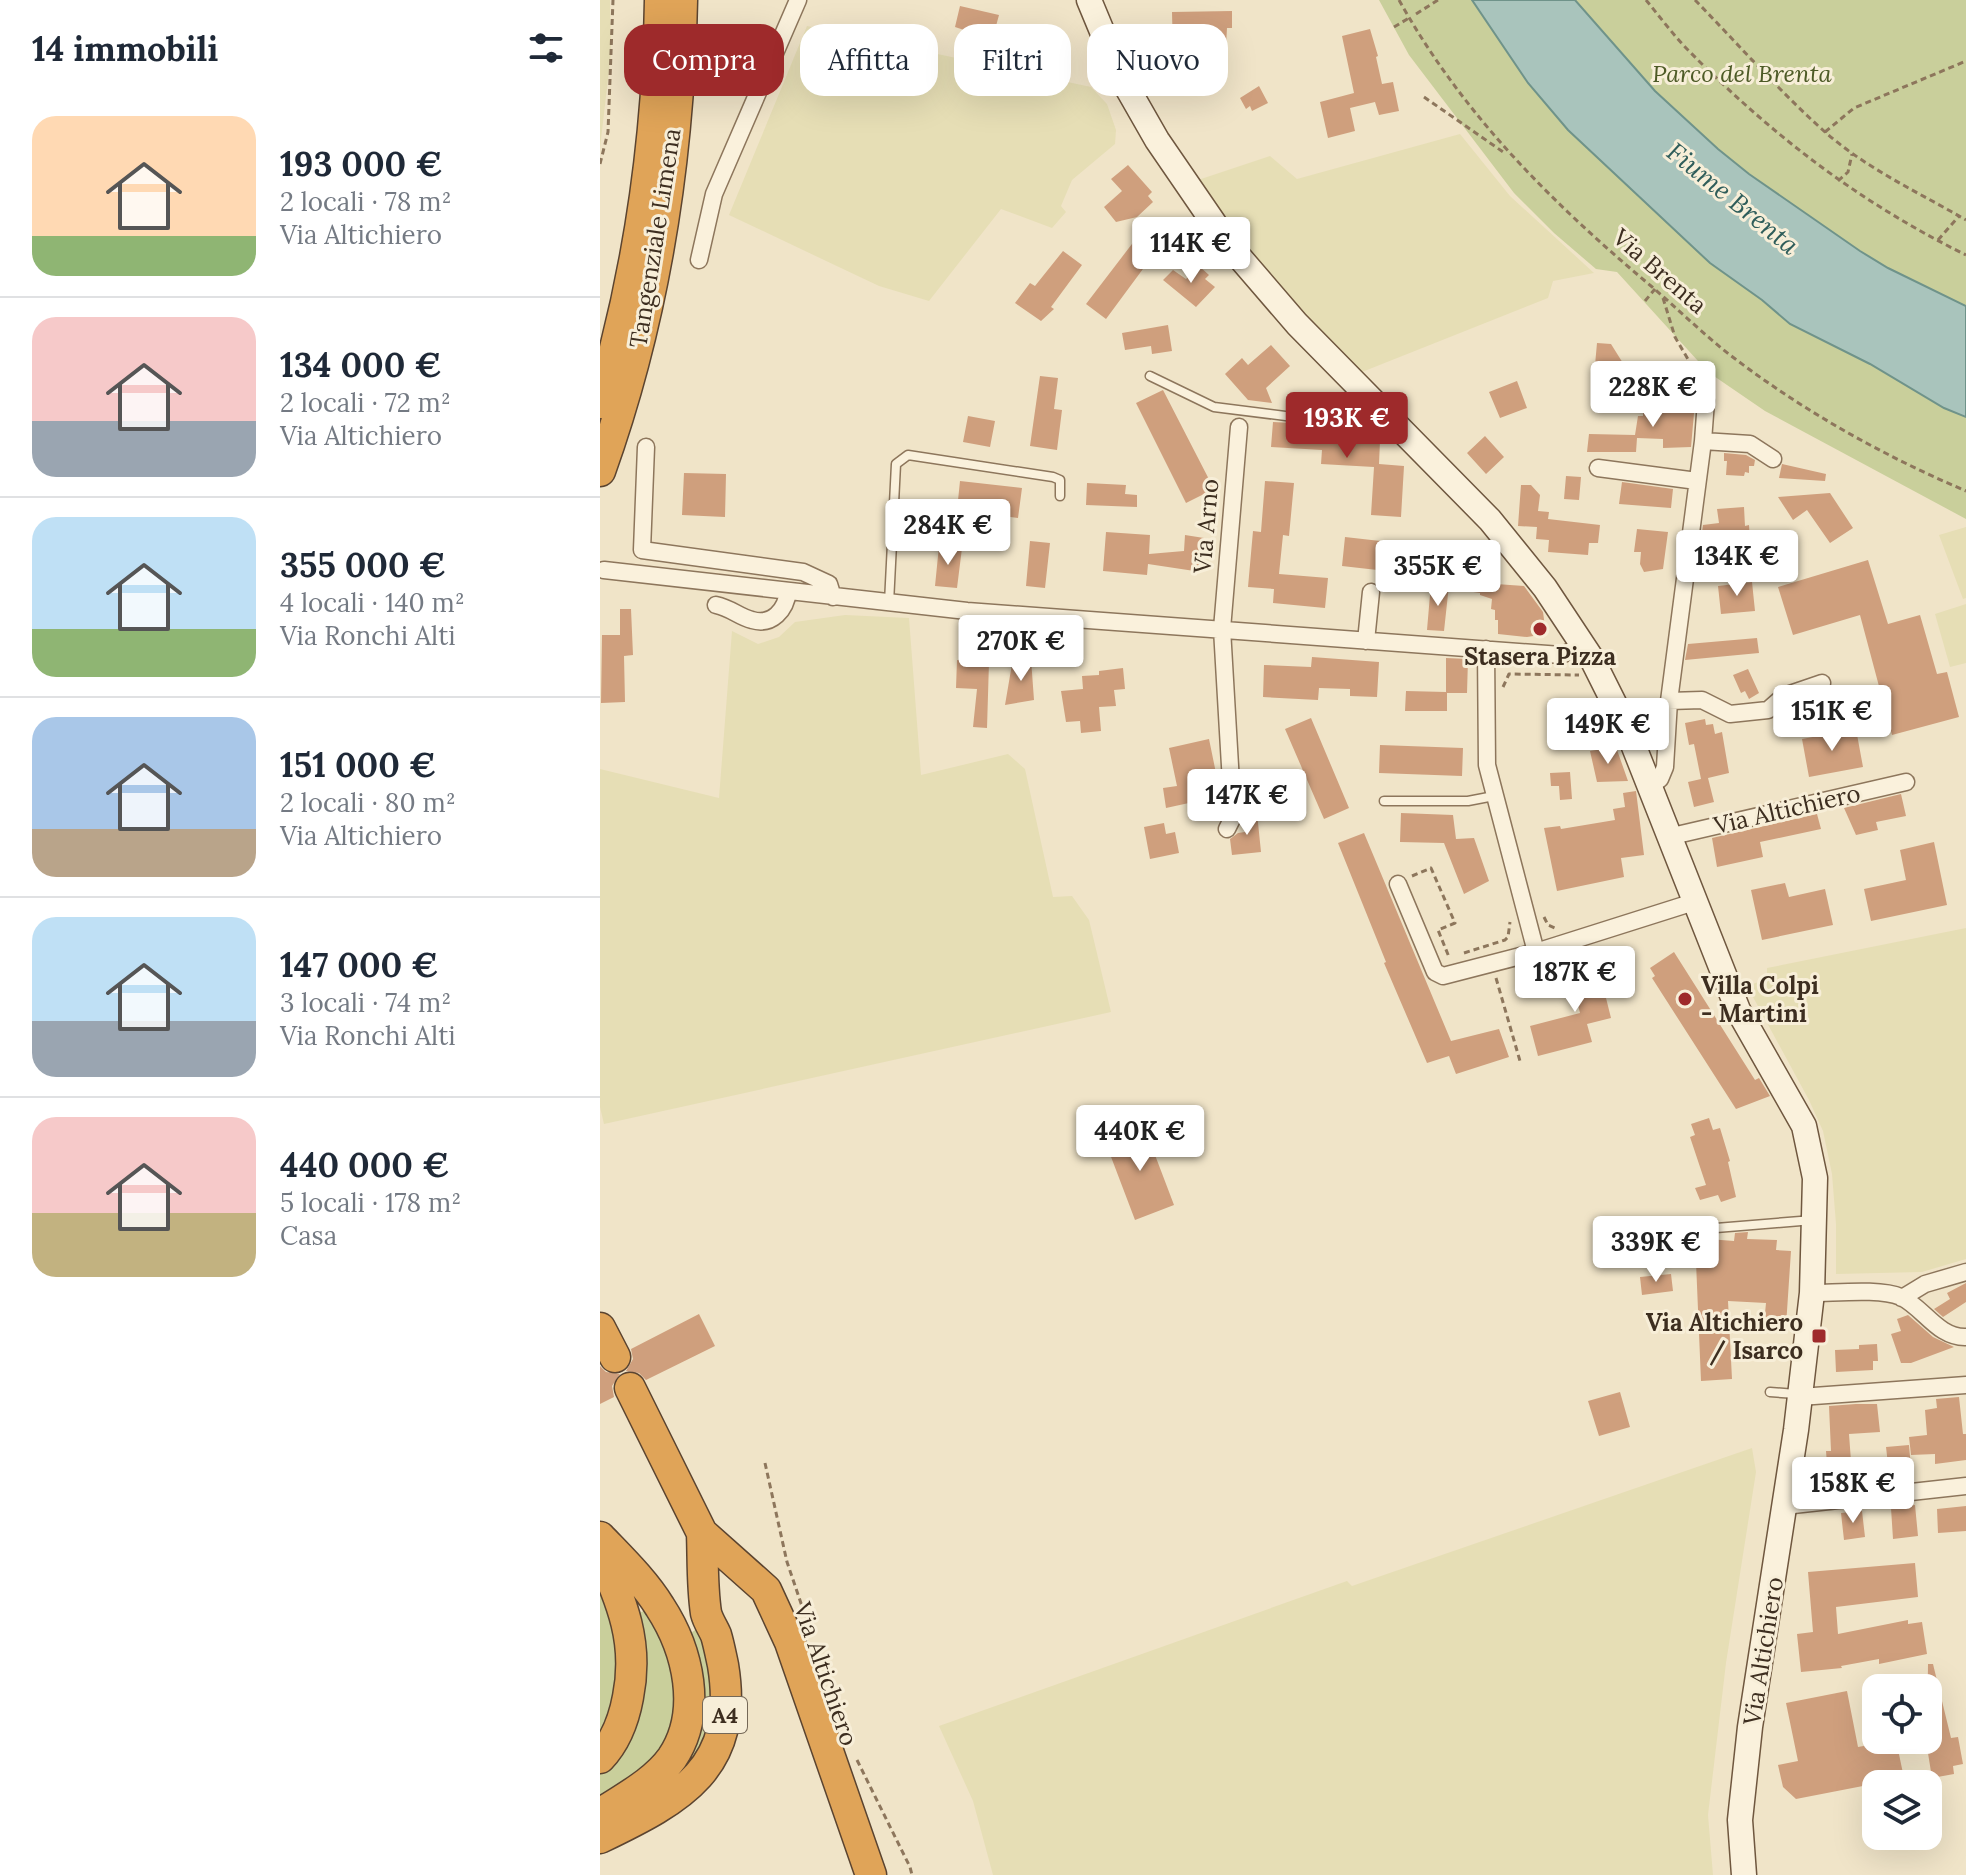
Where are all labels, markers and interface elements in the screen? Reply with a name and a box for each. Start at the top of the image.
chip: Compra [624,24,784,96]
chip: Affitta [800,24,938,96]
chip: Filtri [954,24,1071,96]
chip: Nuovo [1087,24,1228,96]
icon: filters [524,26,568,70]
text: 14 immobili [32,27,218,70]
park label: Parco del Brenta [1652,58,1833,89]
street label: Tangenziale Limena [622,126,688,350]
water label: Fiume Brenta [1660,135,1806,262]
text: 193 000 € [280,142,443,185]
icon: home [96,148,192,244]
text: 2 locali · 78 m² [280,185,452,218]
pin: 114K € [1126,217,1256,285]
text: Via Altichiero [280,218,442,251]
street label: Via Brenta [1606,221,1713,320]
text: 114K € [1150,226,1232,259]
text: 134 000 € [280,343,442,386]
icon: home [96,349,192,445]
pin: 228K € [1588,361,1718,429]
text: 228K € [1609,370,1697,403]
text: 2 locali · 72 m² [280,386,451,419]
pin: 193K € [1282,392,1412,460]
text: 193K € [1304,401,1390,434]
text: Via Altichiero [280,419,442,452]
street label: Via Arno [1186,477,1226,576]
pin: 284K € [883,499,1013,567]
text: 284K € [903,508,993,541]
pin: 134K € [1672,530,1802,598]
text: 134K € [1694,539,1780,572]
pin: 355K € [1373,540,1503,608]
text: 355 000 € [280,543,446,586]
icon: home [96,549,192,645]
text: 355K € [1393,549,1483,582]
text: 4 locali · 140 m² [280,586,465,619]
pin: 270K € [956,615,1086,683]
text: Via Ronchi Alti [280,619,456,652]
marker: Stasera Pizza [1531,620,1549,638]
text: 270K € [977,624,1065,657]
place label: Stasera Pizza [1464,641,1616,672]
pin: 151K € [1767,685,1897,753]
text: 151K € [1791,694,1873,727]
pin: 149K € [1543,698,1673,766]
text: 149K € [1565,707,1651,740]
text: 151 000 € [280,743,436,786]
icon: home [96,749,192,845]
pin: 147K € [1182,769,1312,837]
street label: Via Altichiero [1710,777,1863,841]
text: 147K € [1205,778,1289,811]
text: 2 locali · 80 m² [280,786,456,819]
text: Via Altichiero [280,819,442,852]
text: 147 000 € [280,943,439,986]
pin: 187K € [1510,946,1640,1014]
icon: home [96,949,192,1045]
text: 187K € [1533,955,1617,988]
place label: Villa Colpi - Martini [1701,970,1819,1029]
text: 3 locali · 74 m² [280,986,451,1019]
marker: Villa Colpi - Martini [1676,990,1694,1008]
text: Via Ronchi Alti [280,1019,456,1052]
pin: 440K € [1075,1105,1205,1173]
text: 440K € [1094,1114,1186,1147]
text: 440 000 € [280,1143,449,1186]
icon: home [96,1149,192,1245]
text: 5 locali · 178 m² [280,1186,461,1219]
pin: 339K € [1591,1216,1721,1284]
text: Casa [280,1219,337,1252]
text: 339K € [1611,1225,1701,1258]
place label: Via Altichiero / Isarco [1646,1307,1803,1366]
marker: Via Altichiero / Isarco [1810,1327,1828,1345]
pin: 158K € [1788,1457,1918,1525]
text: 158K € [1810,1466,1896,1499]
street label: Via Altichiero [1736,1575,1790,1728]
street label: Via Altichiero [787,1597,865,1750]
map controls [1862,1674,1942,1850]
button: locate [1862,1674,1942,1754]
road number: A4 [703,1697,747,1733]
button: layers [1862,1770,1942,1850]

